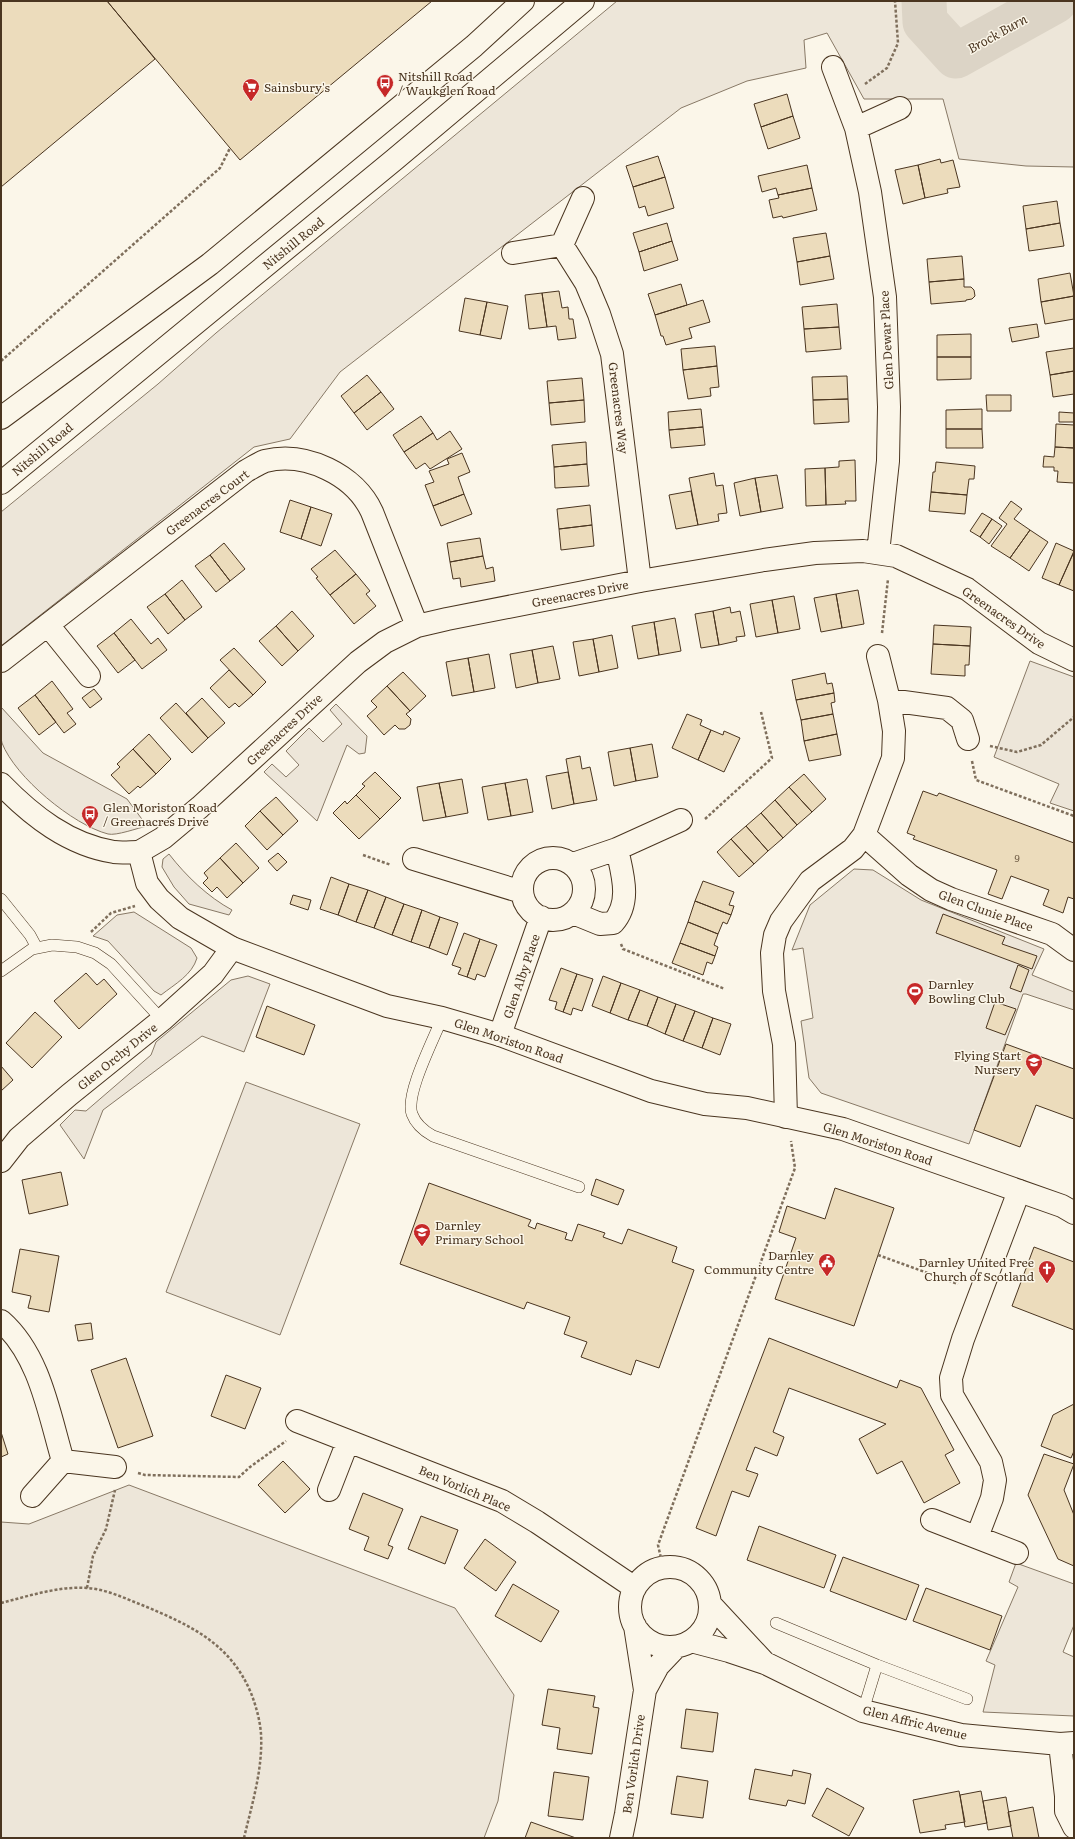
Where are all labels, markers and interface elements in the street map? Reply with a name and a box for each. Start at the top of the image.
water label: Brock Burn [964,9,1030,57]
place label: Nitshill Road / Waukglen Road [398,67,496,99]
bus stop icon: Nitshill Road / Waukglen Road [375,73,395,98]
supermarket icon: Sainsbury's [241,77,261,102]
place label: Sainsbury's [264,78,330,96]
street label: Nitshill Road [258,212,328,274]
street label: Glen Dewar Place [874,290,898,390]
street label: Greenacres Way [604,361,634,455]
street label: Nitshill Road [8,418,77,480]
street label: Greenacres Court [162,465,253,539]
street label: Greenacres Drive [530,575,630,611]
street label: Greenacres Drive [959,581,1049,653]
street label: Greenacres Drive [242,689,326,769]
place label: Glen Moriston Road / Greenacres Drive [103,798,218,830]
bus stop icon: Glen Moriston Road / Greenacres Drive [80,804,100,829]
house number: 9 [1014,850,1020,865]
street label: Glen Clunie Place [936,885,1036,935]
street label: Glen Alby Place [498,931,544,1021]
place label: Darnley Bowling Club [928,975,1005,1007]
sports icon: Darnley Bowling Club [905,981,925,1006]
street label: Glen Moriston Road [452,1013,567,1067]
street label: Glen Orchy Drive [73,1018,161,1094]
place label: Flying Start Nursery [954,1046,1021,1078]
school or university icon: Flying Start Nursery [1024,1052,1044,1077]
street label: Glen Moriston Road [821,1117,936,1169]
place label: Darnley Primary School [435,1216,524,1248]
school or university icon: Darnley Primary School [412,1222,432,1247]
place label: Darnley Community Centre [704,1246,814,1278]
public building icon: Darnley Community Centre [817,1252,837,1277]
place label: Darnley United Free Church of Scotland [919,1253,1035,1285]
church icon: Darnley United Free Church of Scotland [1037,1259,1057,1284]
street label: Ben Vorlich Place [416,1460,514,1516]
street label: Glen Affric Avenue [861,1700,969,1744]
street label: Ben Vorlich Drive [617,1713,649,1815]

